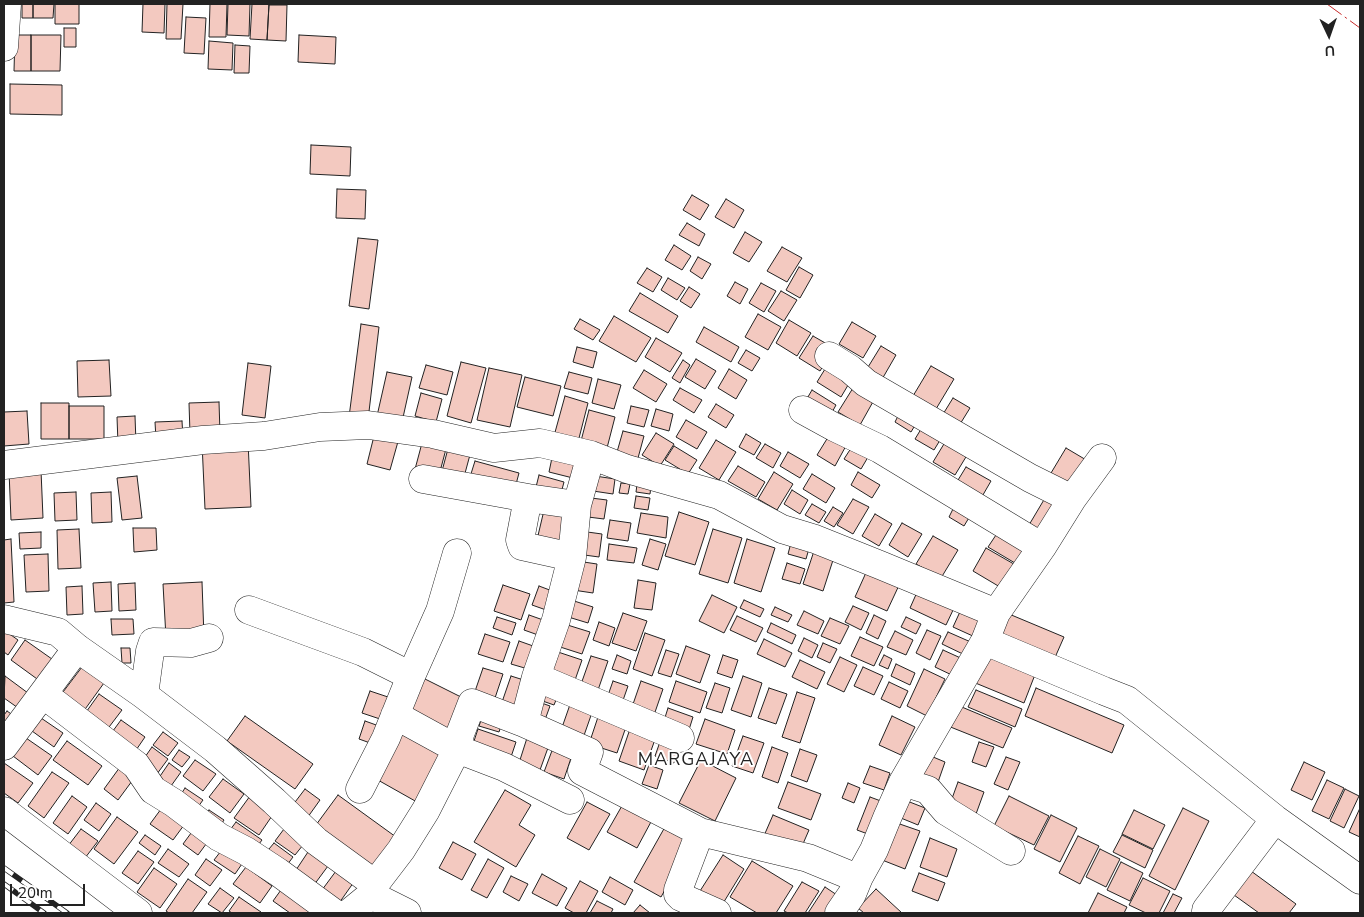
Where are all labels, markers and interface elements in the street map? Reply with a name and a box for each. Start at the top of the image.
north arrow [1304,10,1354,60]
text: U [1324,41,1335,60]
district label: MARGAJAYA [637,750,755,772]
scale bar [12,874,88,906]
text: 20 m [18,883,53,903]

